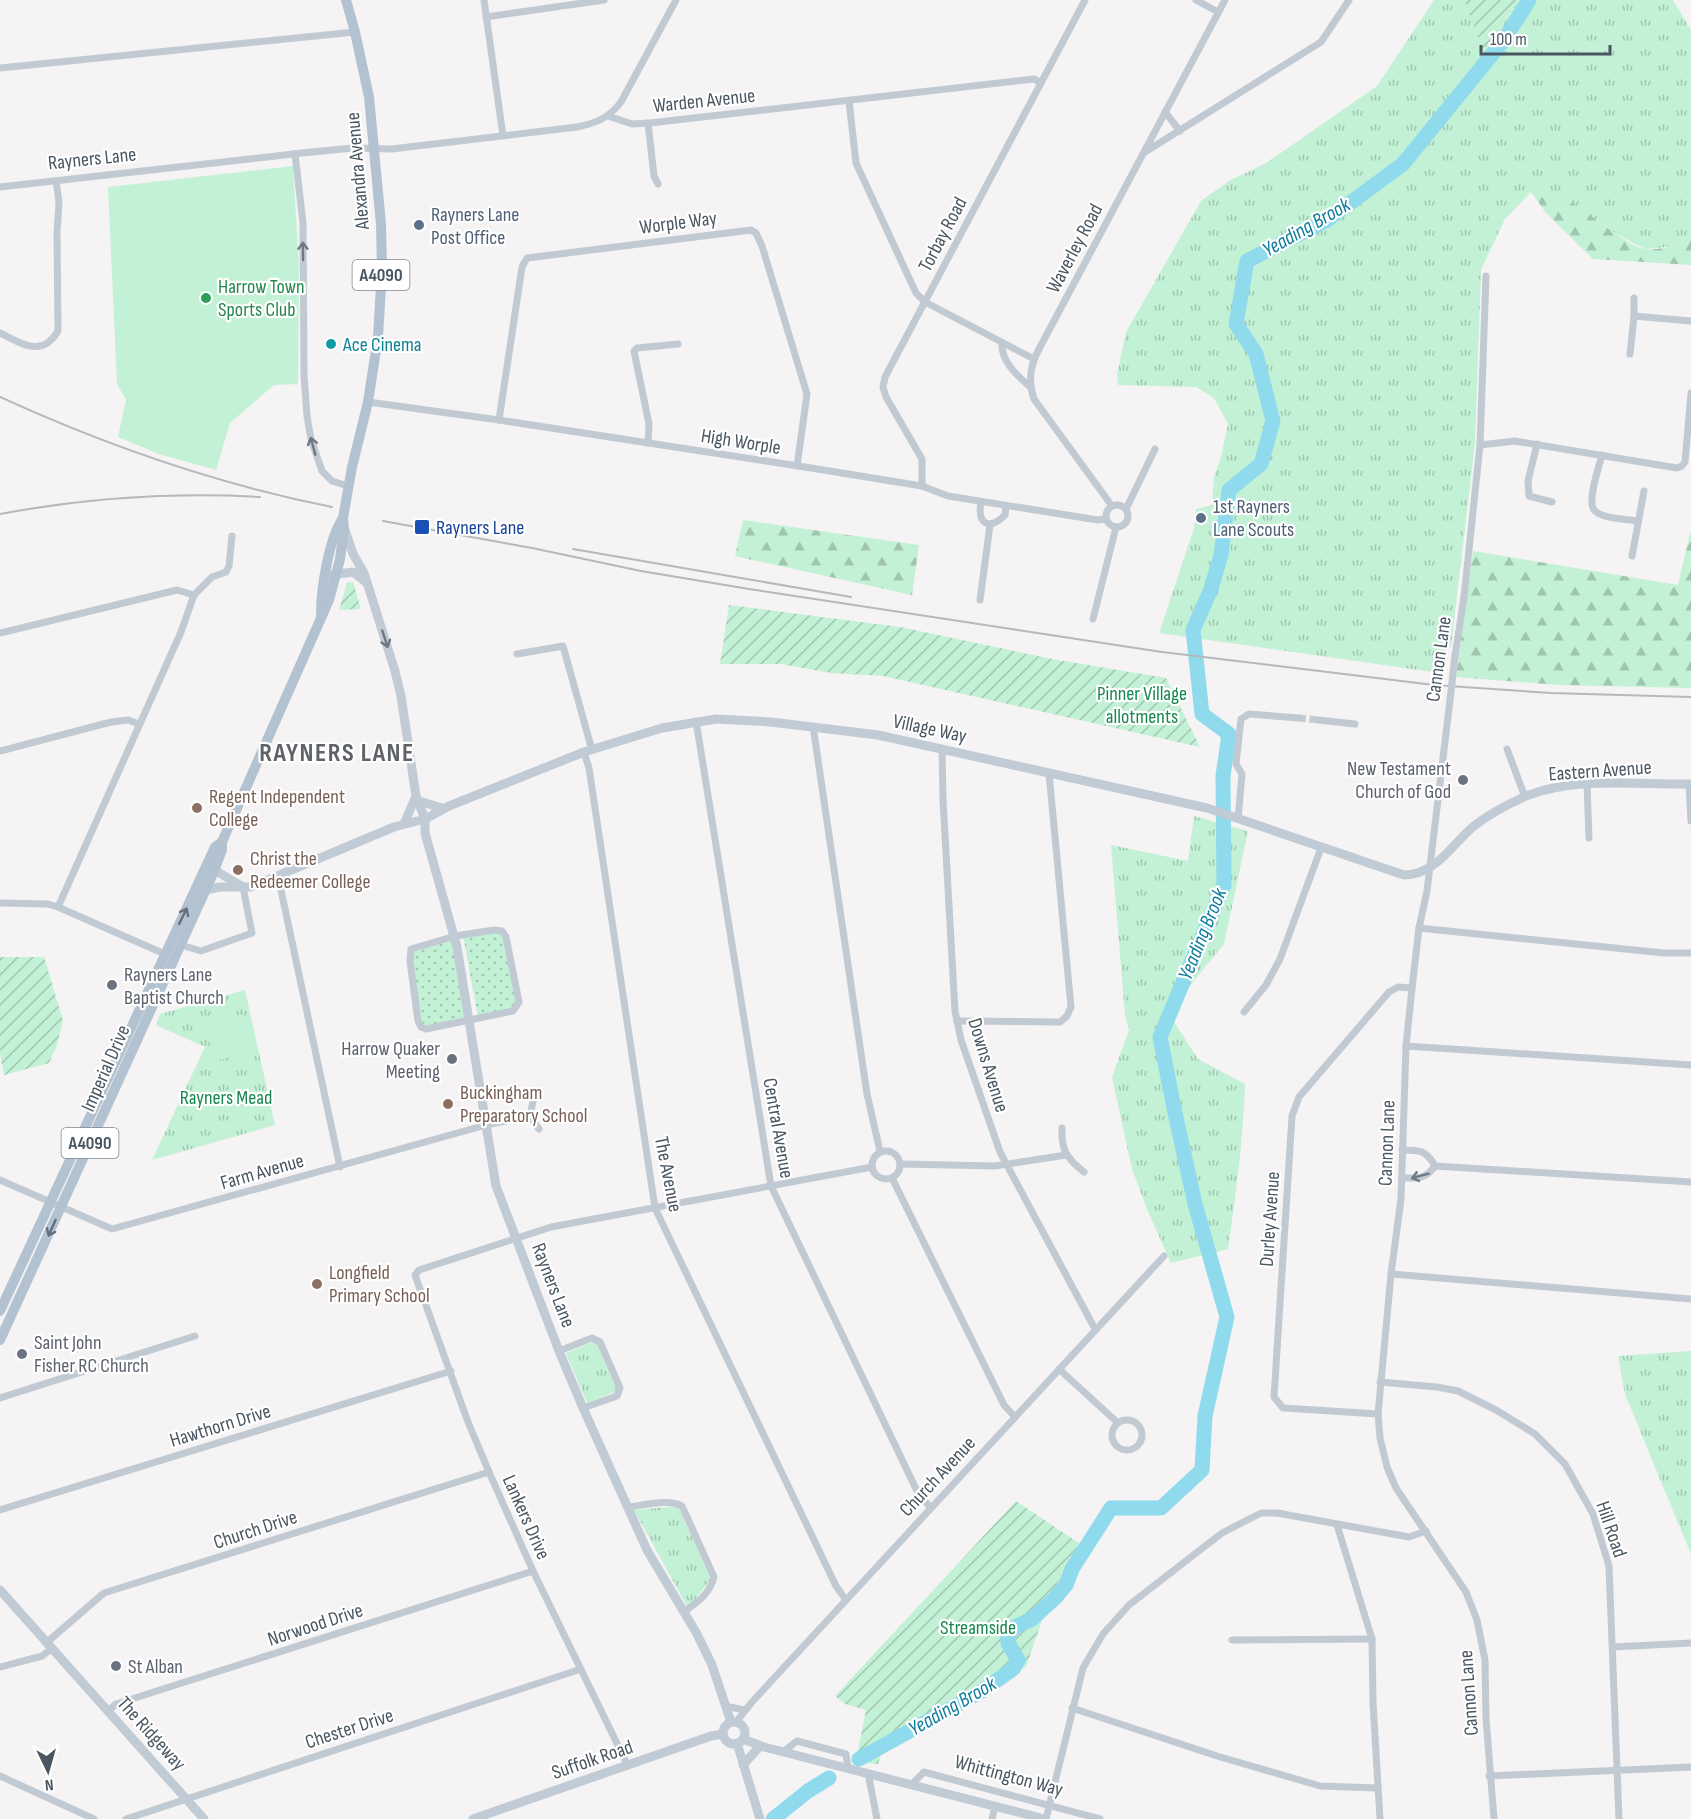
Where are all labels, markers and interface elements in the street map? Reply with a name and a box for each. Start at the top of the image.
scale bar [1481,18,1610,56]
text: 100 m [1490,29,1527,50]
street label: Warden Avenue [652,84,756,118]
street label: Alexandra Avenue [341,111,375,231]
street label: Rayners Lane [47,142,137,176]
water label: Yeading Brook [1258,192,1355,262]
street label: Torbay Road [913,193,972,276]
street label: Waverley Road [1041,200,1108,297]
place label: Rayners Lane Post Office [431,203,519,250]
street label: Worple Way [638,206,718,240]
marker: Rayners Lane Post Office [412,218,426,232]
one-way arrow [298,242,309,262]
road number: A4090 [352,260,410,290]
place label: Harrow Town Sports Club [218,275,304,322]
marker: Harrow Town Sports Club [199,291,213,305]
place label: Ace Cinema [342,333,422,357]
marker: Ace Cinema [324,337,338,351]
street label: High Worple [699,424,782,460]
one-way arrow [307,436,319,455]
place label: 1st Rayners Lane Scouts [1213,495,1294,542]
marker: 1st Rayners Lane Scouts [1194,511,1208,525]
place label: Rayners Lane [436,516,524,540]
marker: Rayners Lane [413,518,431,536]
street label: Cannon Lane [1421,615,1457,703]
one-way arrow [380,629,391,648]
park label: Pinner Village allotments [1097,682,1187,729]
street label: Village Way [891,709,969,749]
district label: RAYNERS LANE [259,738,415,769]
street label: Eastern Avenue [1548,755,1652,787]
place label: New Testament Church of God [1347,757,1451,804]
marker: New Testament Church of God [1456,773,1470,787]
place label: Regent Independent College [209,785,345,832]
marker: Regent Independent College [190,801,204,815]
place label: Christ the Redeemer College [250,847,371,894]
marker: Christ the Redeemer College [231,863,245,877]
water label: Yeading Brook [1173,884,1233,984]
one-way arrow [177,908,189,926]
place label: Rayners Lane Baptist Church [124,963,224,1010]
marker: Rayners Lane Baptist Church [105,978,119,992]
street label: Downs Avenue [962,1015,1014,1115]
street label: Imperial Drive [76,1021,136,1115]
place label: Harrow Quaker Meeting [341,1037,440,1084]
marker: Harrow Quaker Meeting [445,1052,459,1066]
street label: Central Avenue [757,1076,799,1180]
place label: Buckingham Preparatory School [460,1081,587,1128]
park label: Rayners Mead [180,1086,272,1110]
marker: Buckingham Preparatory School [441,1097,455,1111]
street label: Cannon Lane [1374,1100,1400,1186]
road number: A4090 [62,1128,118,1158]
street label: The Avenue [649,1134,687,1214]
street label: Farm Avenue [218,1149,307,1195]
one-way arrow [1411,1170,1430,1182]
street label: Durley Avenue [1255,1171,1285,1267]
one-way arrow [46,1218,57,1237]
street label: Rayners Lane [526,1240,580,1331]
place label: Longfield Primary School [329,1261,430,1308]
marker: Longfield Primary School [310,1277,324,1291]
place label: Saint John Fisher RC Church [34,1331,149,1378]
marker: Saint John Fisher RC Church [15,1347,29,1361]
street label: Hawthorn Drive [167,1399,274,1453]
street label: Church Avenue [895,1432,981,1522]
street label: Lankers Drive [497,1472,555,1563]
street label: Hill Road [1590,1498,1632,1561]
street label: Church Drive [210,1505,300,1555]
street label: Norwood Drive [265,1598,366,1652]
park label: Streamside [940,1616,1016,1640]
street label: Cannon Lane [1454,1649,1484,1737]
place label: St Alban [128,1655,183,1679]
marker: St Alban [109,1659,123,1673]
water label: Yeading Brook [904,1671,1001,1741]
street label: The Ridgeway [112,1692,191,1776]
street label: Chester Drive [302,1703,396,1754]
street label: Suffolk Road [549,1735,636,1785]
north arrow [18,1741,78,1801]
street label: Whittington Way [952,1750,1066,1802]
text: N [44,1775,54,1794]

